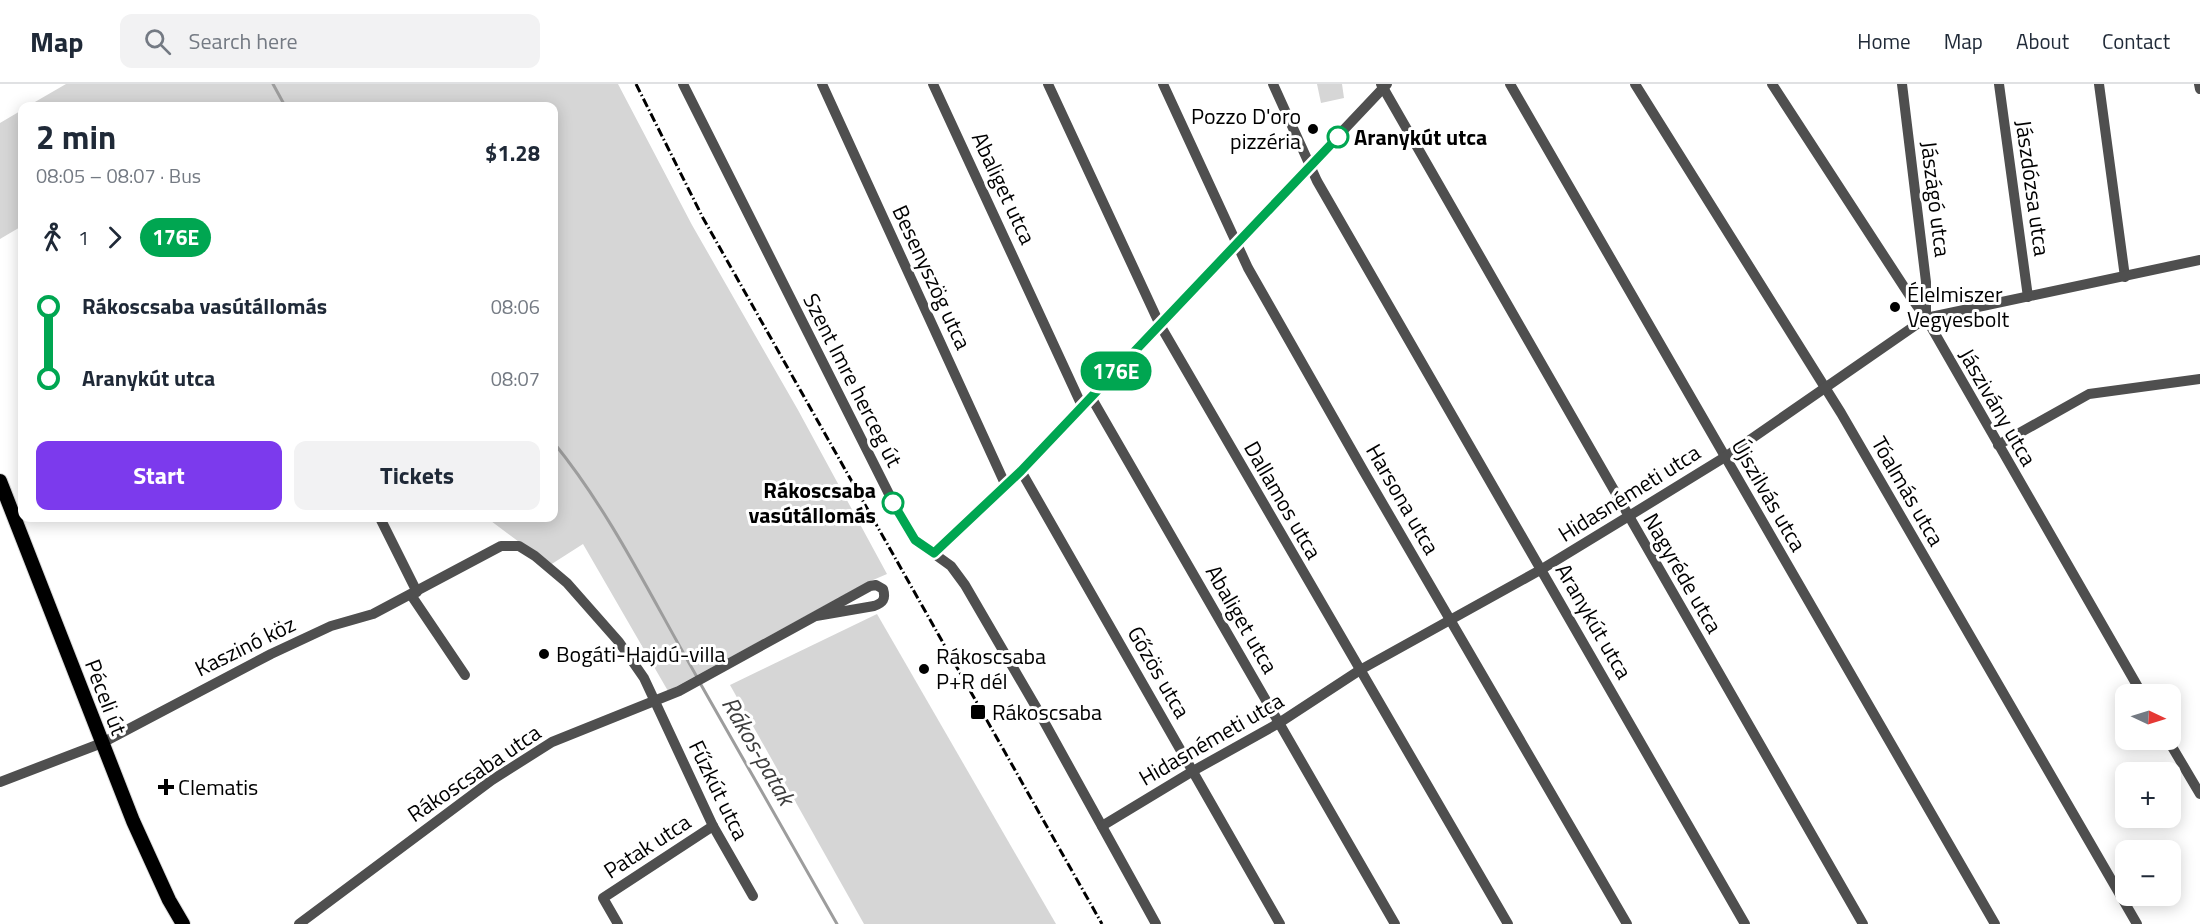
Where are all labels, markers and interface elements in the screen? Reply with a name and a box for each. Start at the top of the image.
search box [120,14,540,68]
text: Map [30,20,84,63]
text: Search here [189,24,298,58]
icon: search [141,25,174,58]
text: Home [1857,25,1911,57]
text: Map [1944,25,1983,57]
text: About [2016,25,2069,57]
text: Contact [2102,25,2170,57]
place label: Pozzo D'oro pizzéria [1191,99,1301,158]
text: 2 min [36,112,116,162]
street label: Jászdózsa utca [2007,118,2059,258]
place label: Aranykút utca [1354,120,1487,154]
marker: Pozzo D'oro pizzéria [1306,122,1320,136]
street label: Abaliget utca [963,126,1045,250]
marker: Aranykút utca [1327,126,1349,148]
text: $1.28 [485,136,540,170]
street label: Jászágó utca [1912,139,1960,259]
text: 08:05 – 08:07 · Bus [36,160,201,191]
street label: Besenyszög utca [884,199,980,355]
icon: walk [36,221,69,254]
icon: forward [98,221,131,254]
text: 176E [152,221,199,253]
text: 1 [78,222,89,253]
place label: Élelmiszer Vegyesbolt [1907,277,2010,336]
street label: Szent Imre herceg út [795,287,912,473]
text: Rákoscsaba vasútállomás [82,289,327,323]
text: 08:06 [491,291,540,322]
marker: Élelmiszer Vegyesbolt [1888,300,1902,314]
street label: Jászivány utca [1951,342,2045,472]
line badge: 176E [1074,352,1158,390]
text: 176E [1093,355,1139,387]
text: Aranykút utca [82,361,215,395]
text: 08:07 [491,363,540,394]
street label: Tóalmás utca [1863,430,1953,552]
street label: Újszilvás utca [1723,432,1815,558]
street label: Dallamos utca [1235,435,1331,565]
street label: Hidasnémeti utca [1551,436,1707,550]
street label: Harsona utca [1358,437,1448,561]
button: Start [36,441,282,510]
button: Tickets [294,441,540,510]
place label: Rákoscsaba vasútállomás [748,473,876,532]
marker: Rákoscsaba vasútállomás [882,492,904,514]
street label: Nagyréde utca [1635,507,1731,639]
street label: Aranykút utca [1547,557,1641,685]
street label: Abaliget utca [1197,558,1287,680]
street label: Kaszinó köz [189,607,301,685]
street label: Gőzös utca [1119,619,1199,725]
place label: Bogáti-Hajdú-villa [556,637,726,671]
place label: Rákoscsaba P+R dél [936,639,1046,698]
marker: Bogáti-Hajdú-villa [537,647,551,661]
street label: Péceli út [76,654,136,740]
marker: Rákoscsaba P+R dél [917,662,931,676]
street label: Hidasnémeti utca [1132,684,1290,794]
north arrow [2115,684,2181,750]
map controls [2115,684,2181,906]
water label: Rákos-patak [713,690,806,814]
place label: Rákoscsaba [992,695,1102,729]
marker: Rákoscsaba [969,703,987,721]
street label: Rákoscsaba utca [400,716,548,830]
street label: Fűzkút utca [680,734,758,846]
button: + [2115,762,2181,828]
place label: Clematis [178,770,258,804]
marker: Clematis [159,780,173,794]
street label: Patak utca [597,805,697,887]
button: − [2115,840,2181,906]

